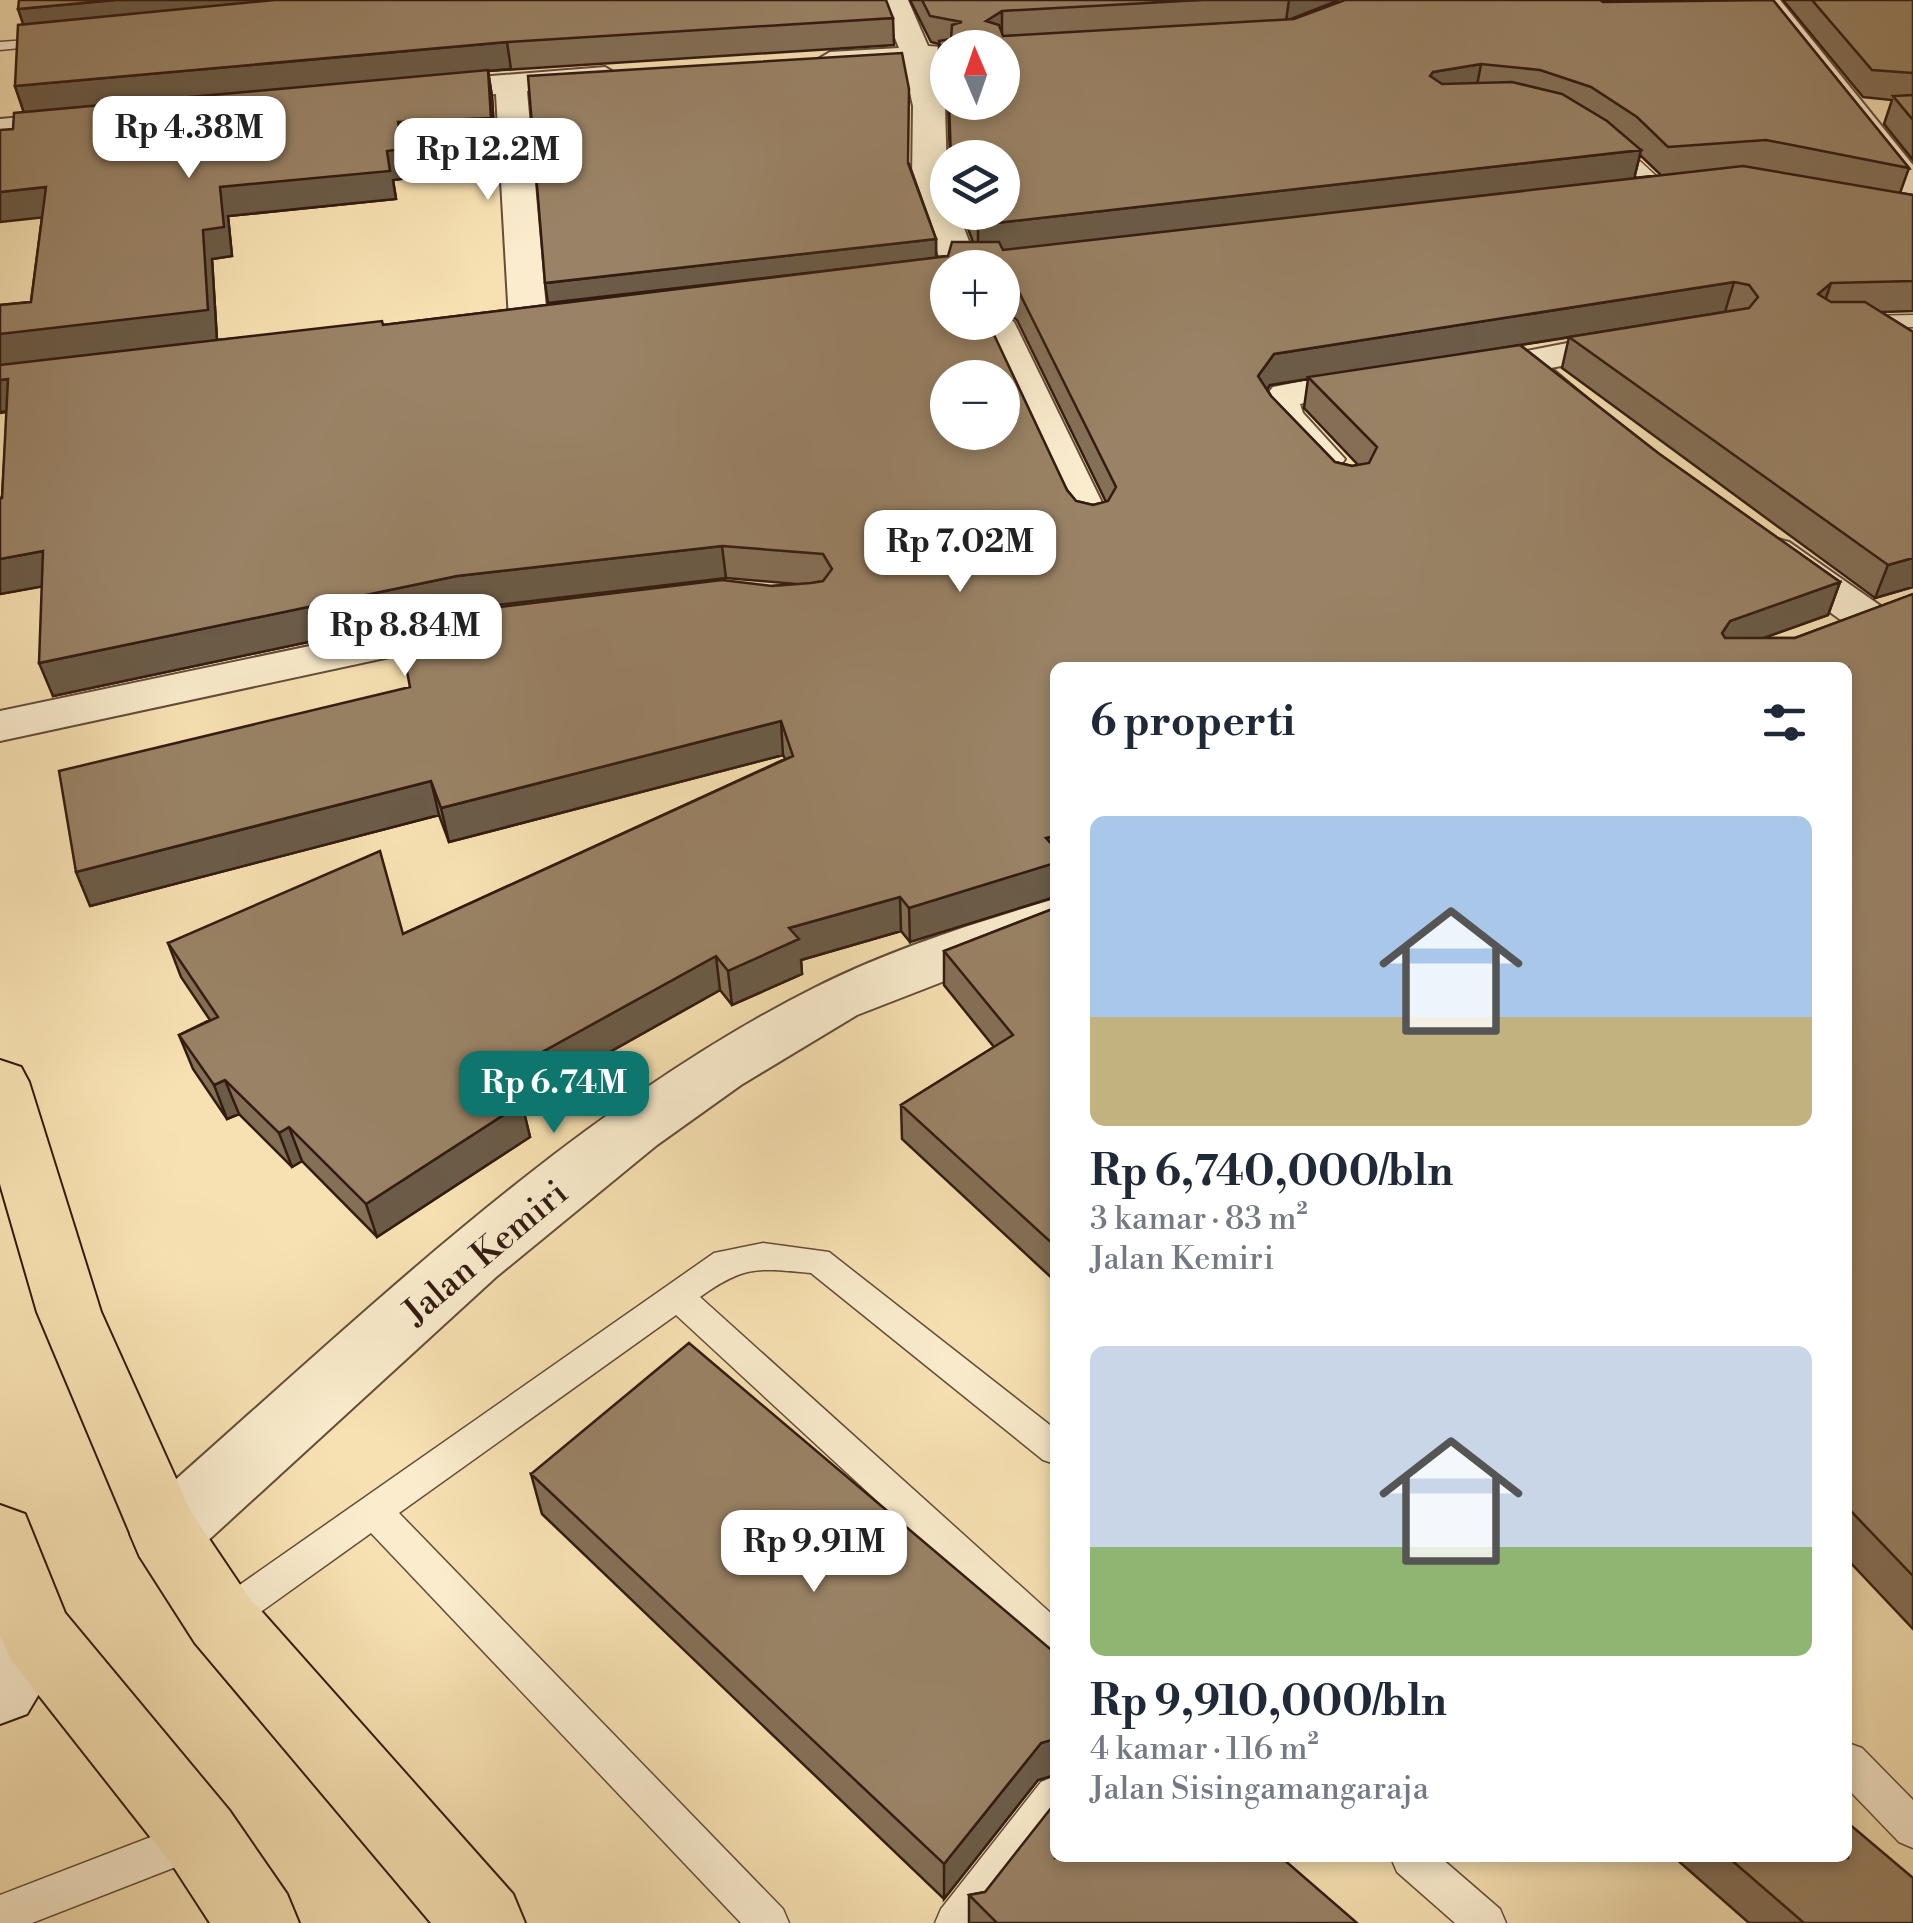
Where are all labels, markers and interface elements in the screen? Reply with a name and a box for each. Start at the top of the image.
north arrow [930,30,1020,120]
map controls [930,30,1020,450]
pin: Rp 4.38M [86,96,292,181]
text: Rp 4.38M [115,108,263,148]
pin: Rp 12.2M [385,118,591,203]
text: Rp 12.2M [416,130,560,170]
button: layers [930,140,1020,230]
button: + [930,250,1020,340]
button: − [930,360,1020,450]
pin: Rp 7.02M [857,510,1063,595]
text: Rp 7.02M [886,522,1034,562]
pin: Rp 8.84M [302,594,508,679]
text: Rp 8.84M [330,606,480,646]
icon: filters [1757,695,1812,750]
text: 6 properti [1090,696,1295,749]
icon: home [1361,881,1541,1061]
pin: Rp 6.74M [451,1051,657,1136]
text: Rp 6.74M [481,1063,627,1103]
text: Rp 6,740,000/bln [1090,1146,1453,1199]
street label: Jalan Kemiri [394,1172,577,1335]
text: 3 kamar · 83 m² [1090,1199,1308,1239]
text: Jalan Kemiri [1090,1239,1274,1279]
icon: home [1361,1411,1541,1591]
pin: Rp 9.91M [711,1510,917,1595]
text: Rp 9.91M [743,1522,885,1562]
text: Rp 9,910,000/bln [1090,1676,1447,1729]
text: 4 kamar · 116 m² [1090,1729,1319,1769]
text: Jalan Sisingamangaraja [1090,1769,1429,1809]

